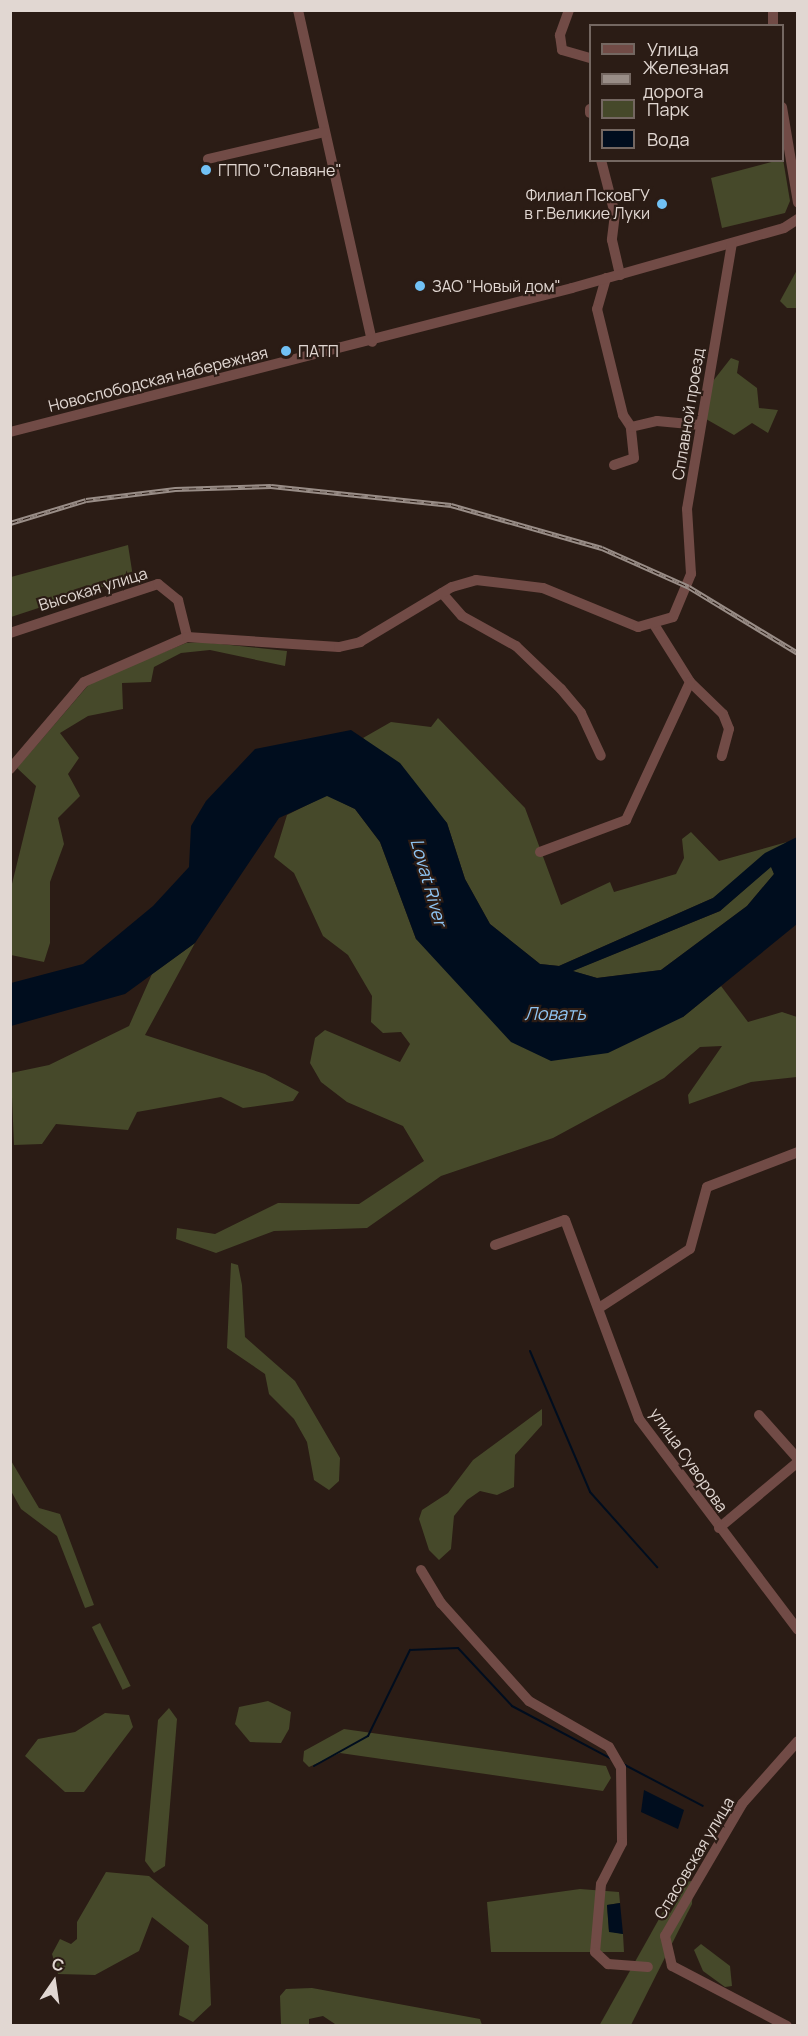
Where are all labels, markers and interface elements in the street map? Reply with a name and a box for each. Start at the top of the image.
legend [589,24,784,162]
text: Улица [647,37,699,61]
text: Железная дорога [643,55,729,103]
text: Парк [647,97,689,121]
text: Вода [647,127,689,151]
place label: ГППО "Славяне" [218,160,342,180]
marker: ГППО "Славяне" [199,163,213,177]
place label: Филиал ПсковГУ в г.Великие Луки [524,185,650,223]
marker: Филиал ПсковГУ в г.Великие Луки [655,197,669,211]
place label: ЗАО "Новый дом" [432,276,561,296]
marker: ЗАО "Новый дом" [413,279,427,293]
place label: ПАТП [298,341,339,361]
street label: Новослободская набережная [46,342,270,416]
marker: ПАТП [279,344,293,358]
street label: Сплавной проезд [668,347,708,481]
street label: Высокая улица [36,563,150,615]
water label: Lovat River [406,836,452,928]
water label: Ловать [524,1002,586,1024]
street label: улица Суворова [646,1404,732,1516]
street label: Спасовская улица [650,1793,738,1923]
north arrow [24,1952,84,2012]
text: С [50,1952,66,1977]

